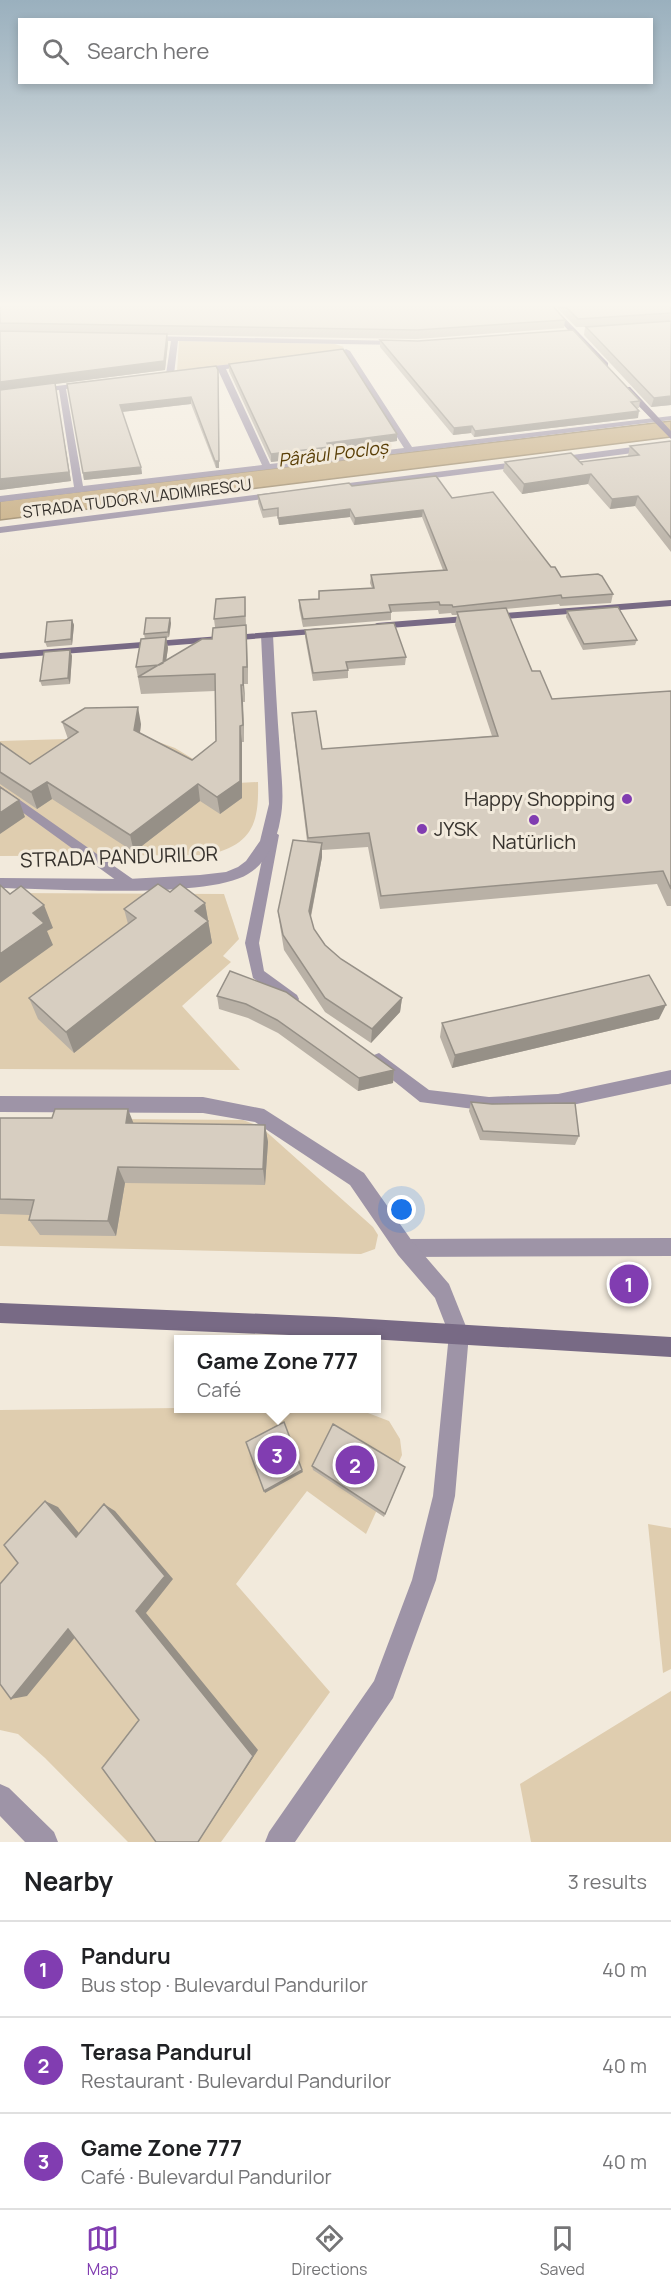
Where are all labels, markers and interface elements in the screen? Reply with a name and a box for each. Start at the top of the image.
search box [18,18,653,84]
icon: search [39,35,72,68]
text: Search here [87,36,209,66]
water label: Pârâul Pocloș [277,434,391,472]
street label: STRADA TUDOR VLADIMIRESCU [21,473,253,523]
place label: Happy Shopping [464,785,615,812]
marker: Happy Shopping [620,792,634,806]
marker: Natürlich [527,813,541,827]
place label: JYSK [434,815,478,842]
marker: JYSK [415,822,429,836]
place label: Natürlich [492,828,576,855]
street label: STRADA PANDURILOR [19,840,219,873]
your location [387,1195,416,1224]
pin: 1 [610,1262,648,1306]
popup [174,1335,381,1413]
text: Game Zone 777 [197,1346,358,1376]
text: Café [197,1376,241,1403]
pin: 3 [258,1432,296,1478]
pin: 2 [336,1442,374,1488]
text: Nearby [24,1863,113,1899]
text: 3 results [568,1868,647,1895]
text: Panduru [81,1941,171,1971]
text: 1 [39,1956,48,1983]
text: 40 m [602,1956,647,1983]
text: Bus stop · Bulevardul Pandurilor [81,1971,368,1998]
text: Terasa Pandurul [81,2037,252,2067]
text: 2 [38,2052,49,2079]
text: 40 m [602,2052,647,2079]
text: Restaurant · Bulevardul Pandurilor [81,2067,391,2094]
text: Game Zone 777 [81,2133,242,2163]
text: 3 [38,2148,49,2175]
text: 40 m [602,2148,647,2175]
text: Café · Bulevardul Pandurilor [81,2163,332,2190]
tab: Map [86,2222,119,2280]
tab: Directions [292,2222,367,2280]
tab: Saved [540,2222,585,2280]

